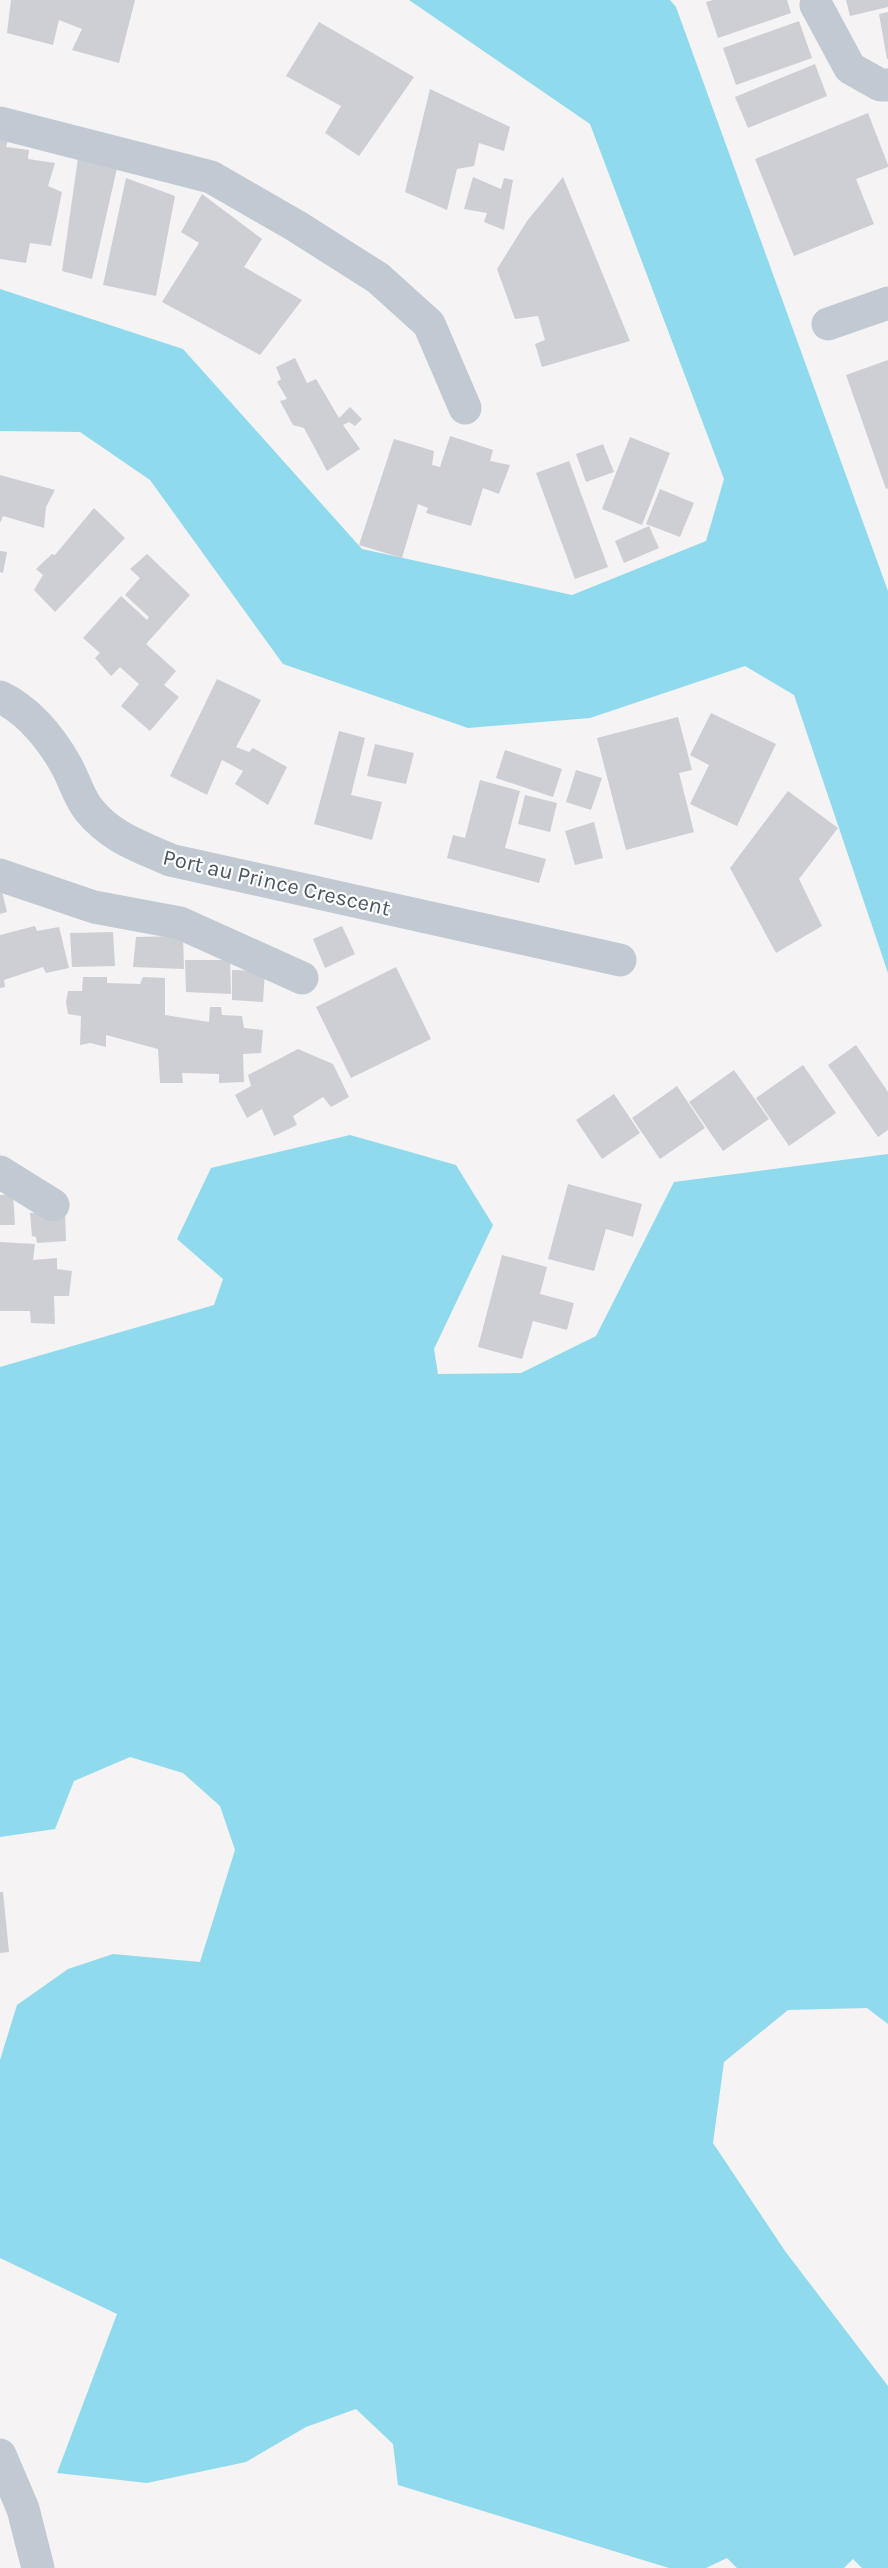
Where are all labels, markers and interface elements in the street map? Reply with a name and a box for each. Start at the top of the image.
street label: Port au Prince Crescent [161,844,393,922]

